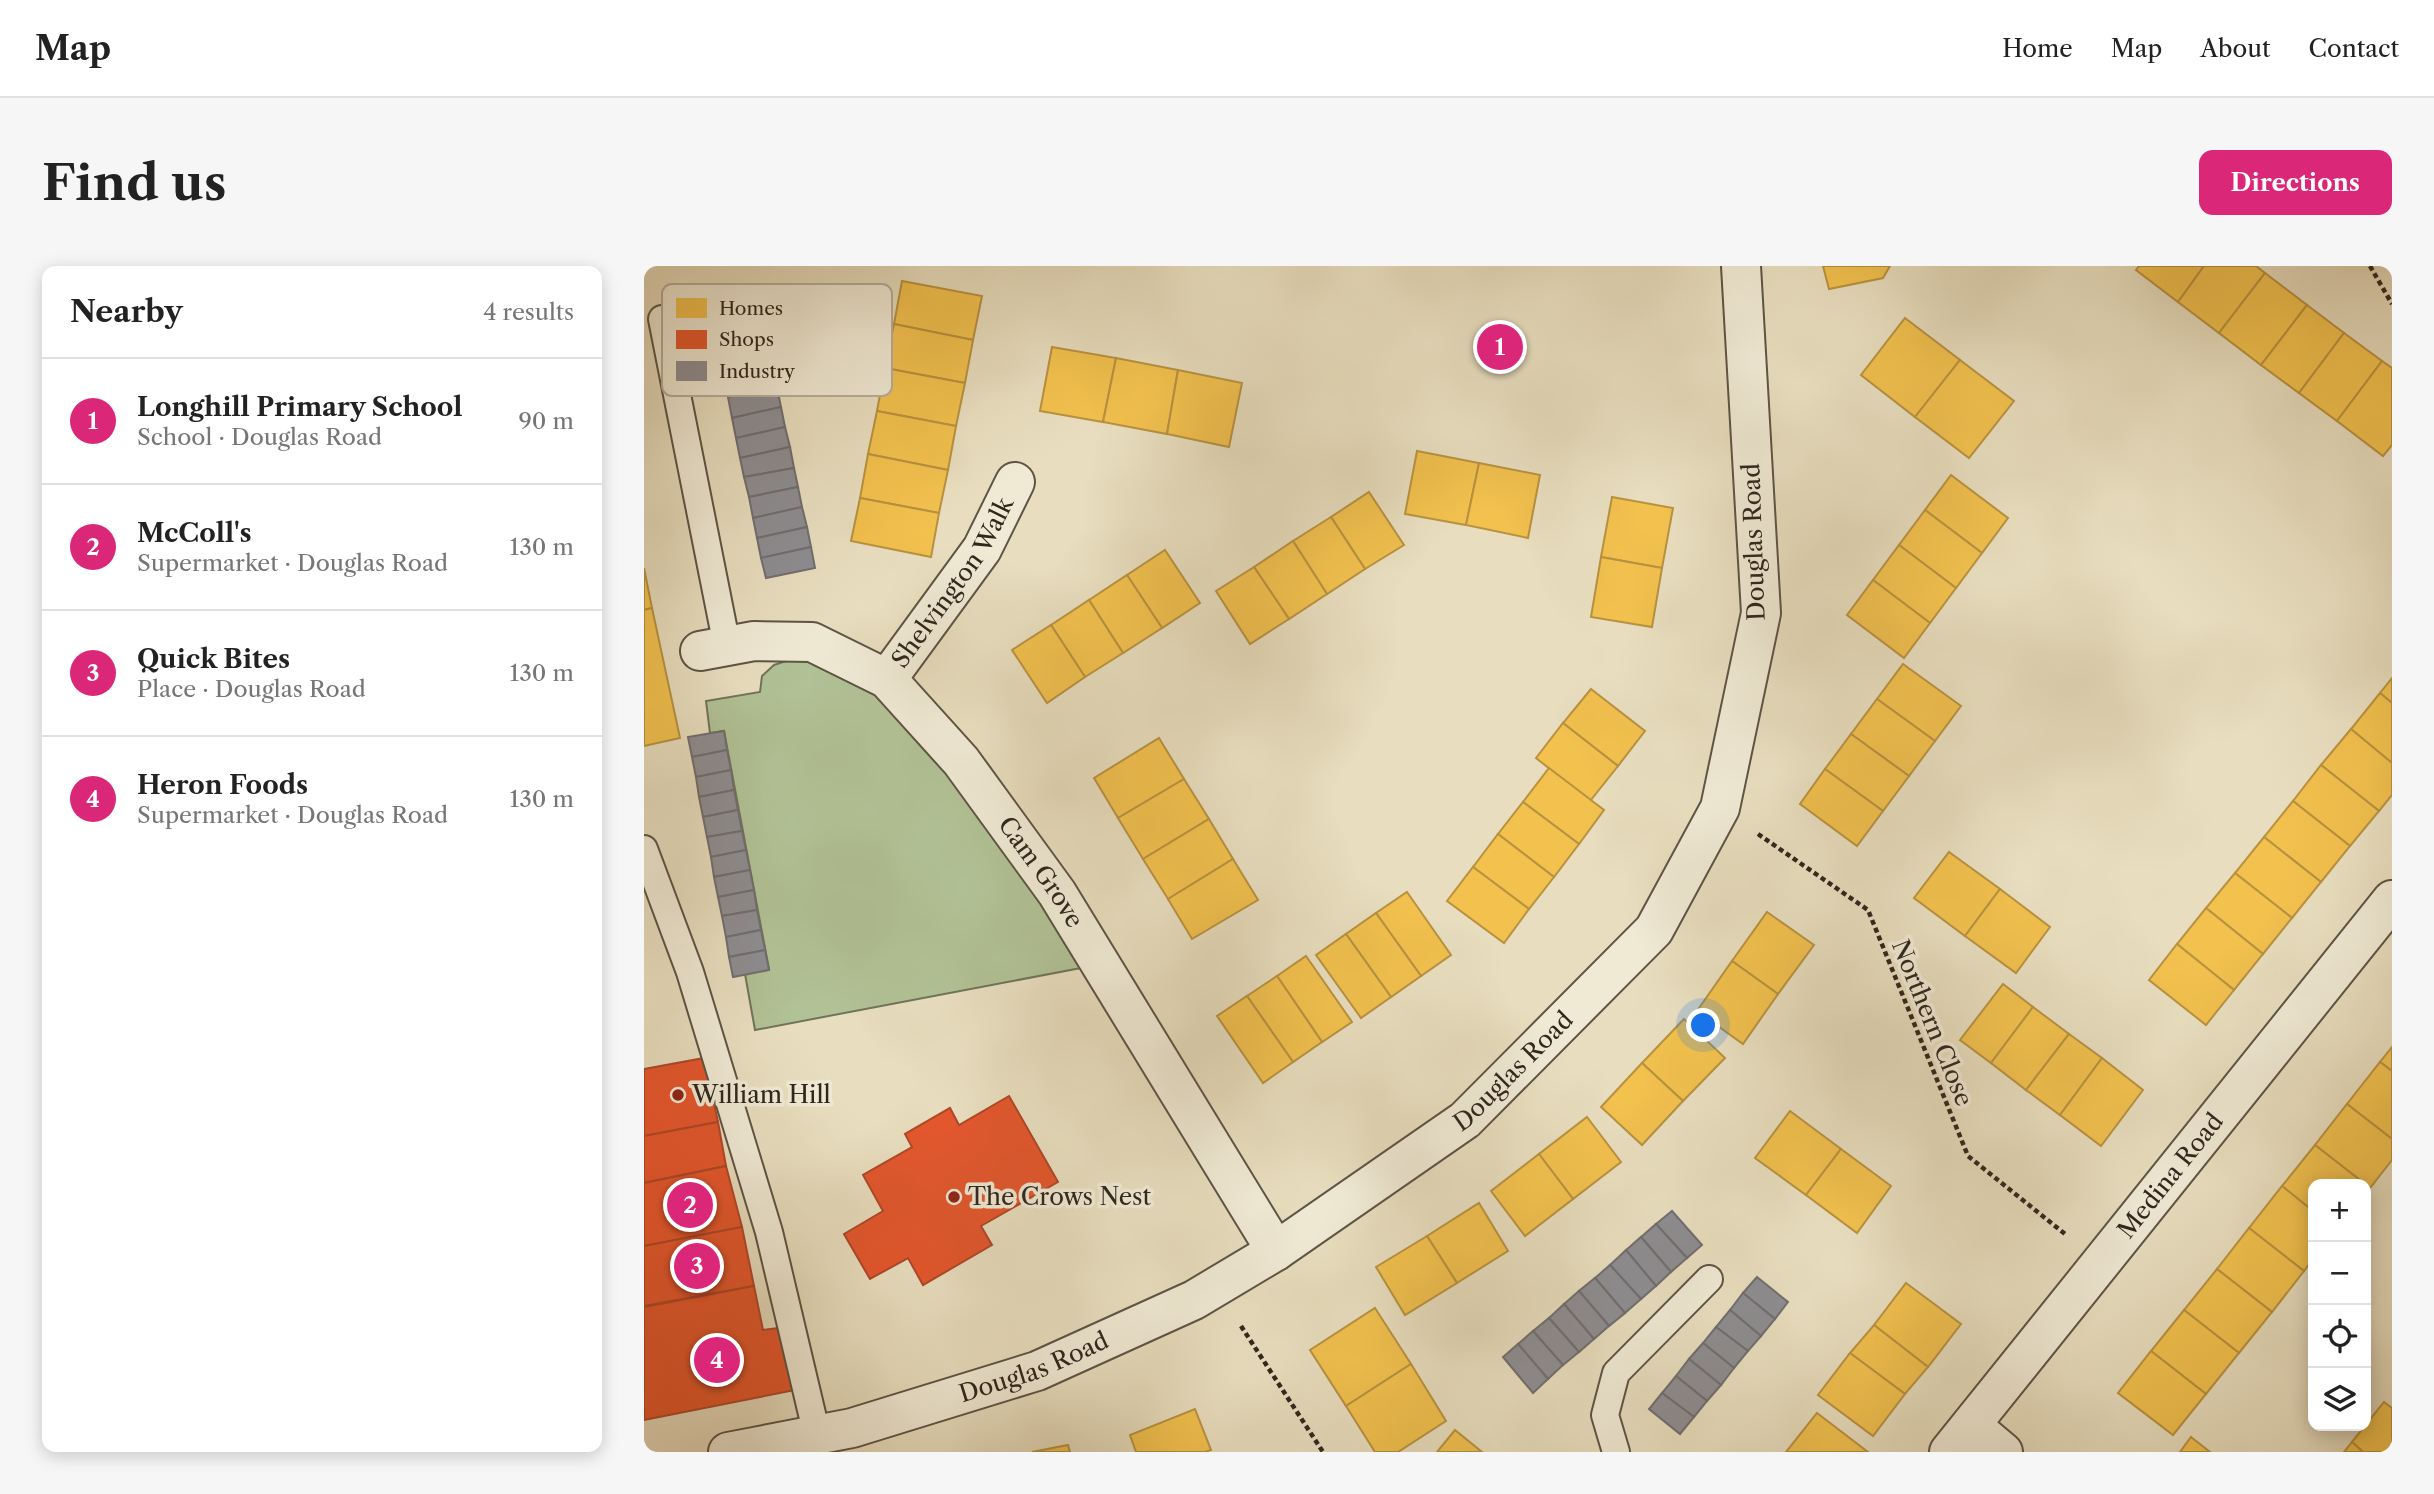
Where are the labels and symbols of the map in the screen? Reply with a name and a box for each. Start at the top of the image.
legend [662,284,892,396]
text: Homes [719,297,783,320]
pin: 1 [1477,321,1523,373]
text: Shops [719,328,774,351]
text: Industry [719,360,795,383]
street label: Douglas Road [1736,462,1771,621]
street label: Shelvington Walk [885,491,1020,673]
street label: Cam Grove [992,811,1090,933]
street label: Northern Close [1886,935,1979,1110]
street label: Douglas Road [1448,1005,1579,1138]
your location [1686,1008,1720,1042]
place label: William Hill [691,1080,831,1109]
marker: William Hill [670,1087,686,1103]
street label: Medina Road [2111,1107,2229,1244]
pin: 2 [667,1179,713,1231]
place label: The Crows Nest [968,1182,1151,1211]
marker: The Crows Nest [946,1189,962,1205]
pin: 3 [674,1240,720,1292]
street label: Douglas Road [955,1325,1113,1408]
pin: 4 [694,1334,740,1386]

